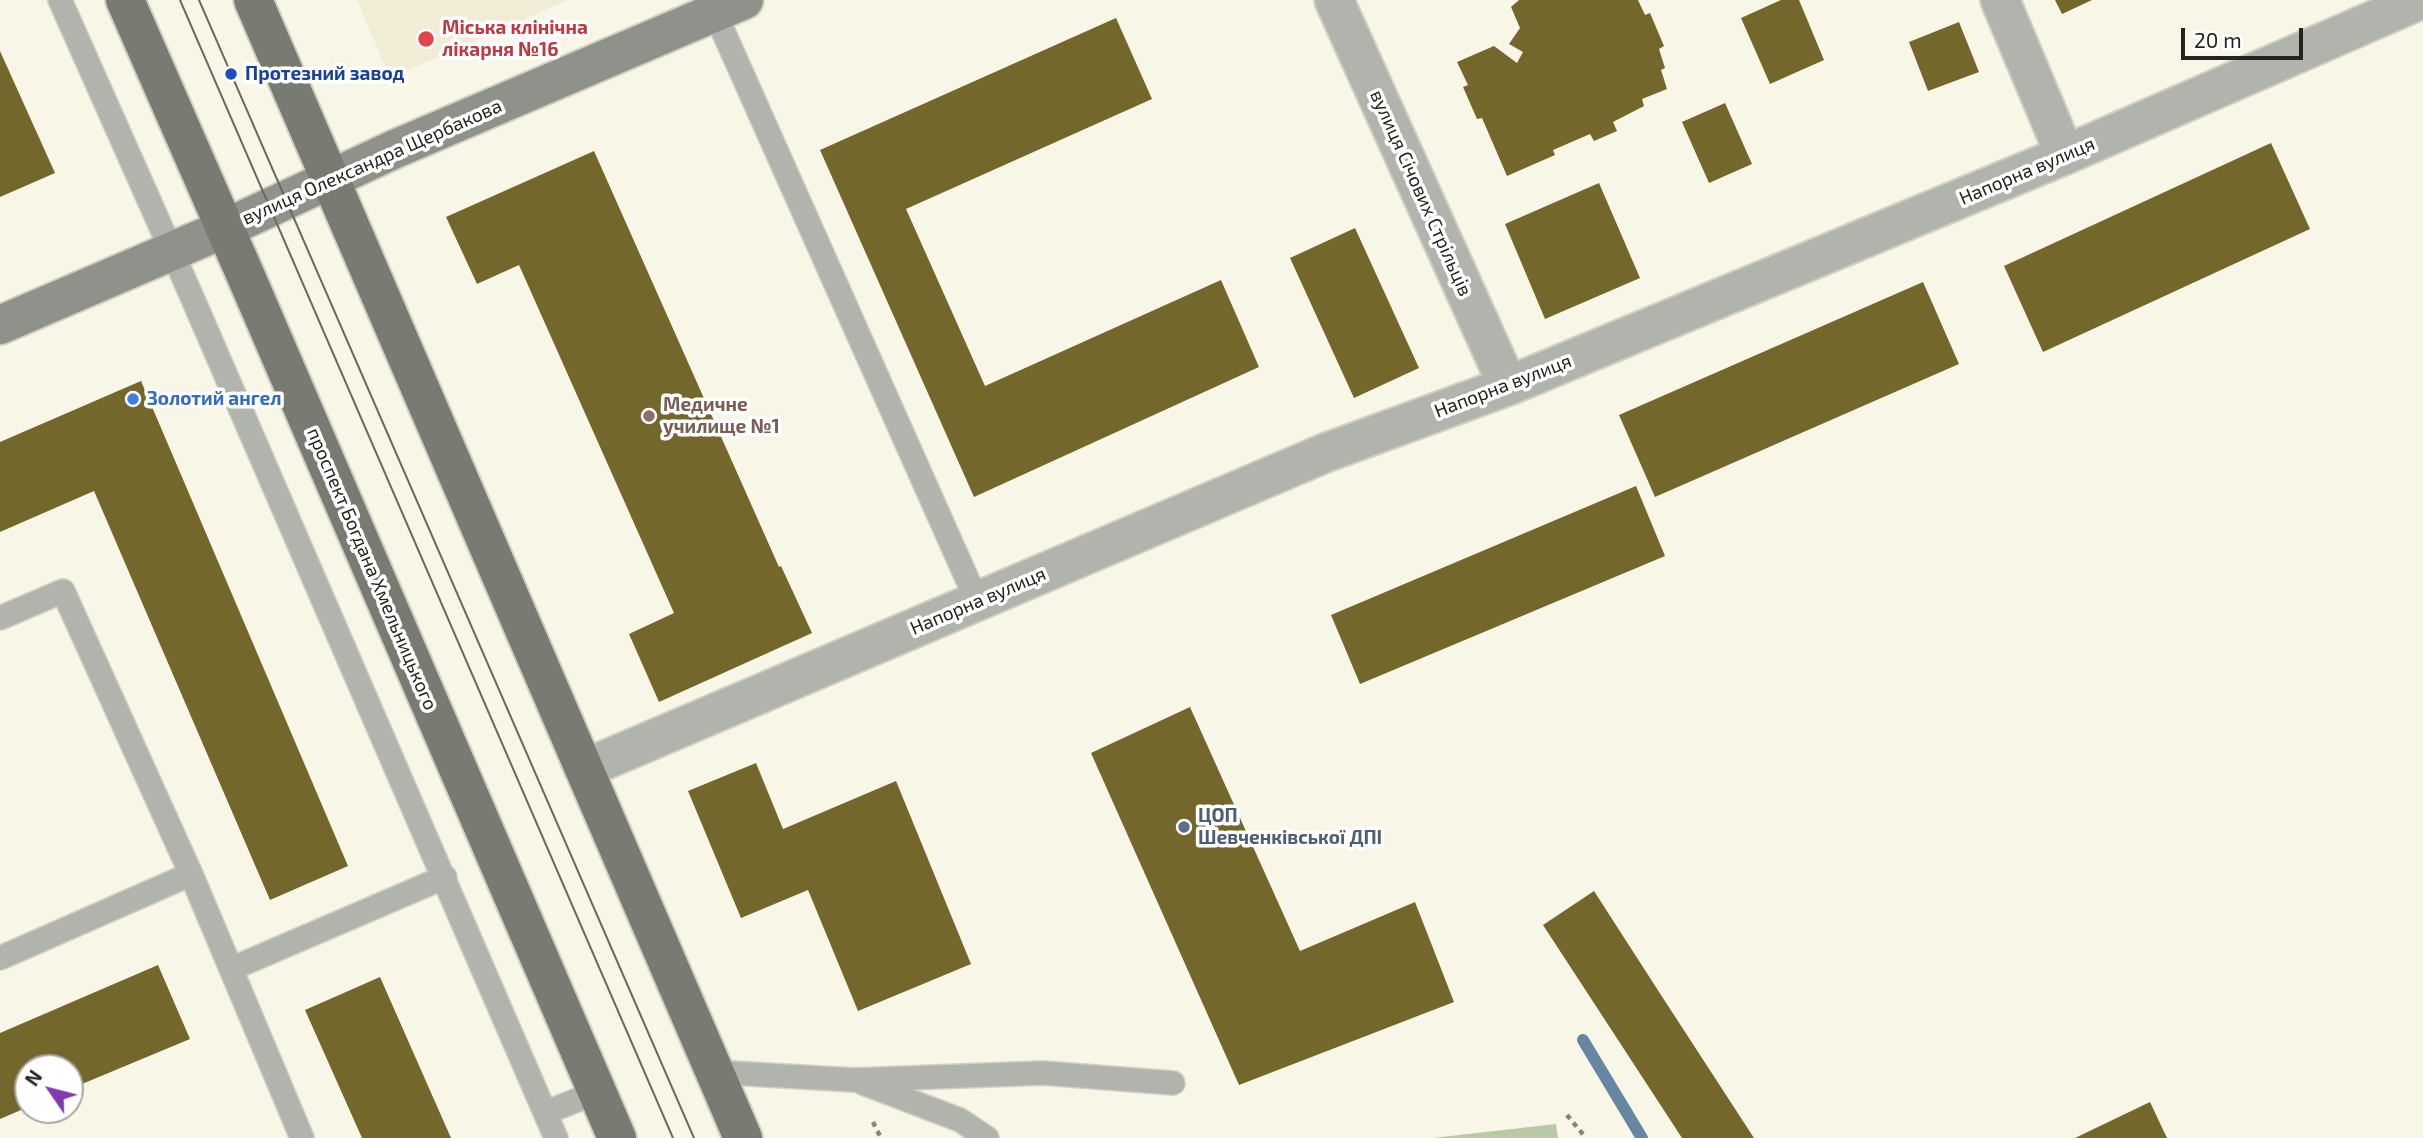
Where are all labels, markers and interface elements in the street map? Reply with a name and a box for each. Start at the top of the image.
scale bar [2185,14,2308,58]
place label: Міська клінічна лікарня №16 [442,17,588,61]
text: 20 m [2194,27,2242,52]
marker: Міська клінічна лікарня №16 [416,29,436,49]
place label: Протезний завод [245,63,404,85]
marker: Протезний завод [223,66,239,82]
street label: вулиця Січових Стрільців [1365,86,1477,300]
street label: вулиця Олександра Щербакова [239,94,505,230]
street label: Напорна вулиця [1956,132,2098,210]
street label: Напорна вулиця [1431,349,1575,423]
place label: Золотий ангел [147,388,281,410]
marker: Золотий ангел [125,391,141,407]
place label: Медичне училище №1 [663,394,780,438]
marker: Медичне училище №1 [641,408,657,424]
street label: проспект Богдана Хмельницького [302,424,442,714]
street label: Напорна вулиця [907,562,1049,640]
place label: ЦОП Шевченківської ДПІ [1198,805,1382,849]
marker: ЦОП Шевченківської ДПІ [1176,819,1192,835]
north arrow [14,1054,84,1124]
text: N [20,1066,46,1090]

